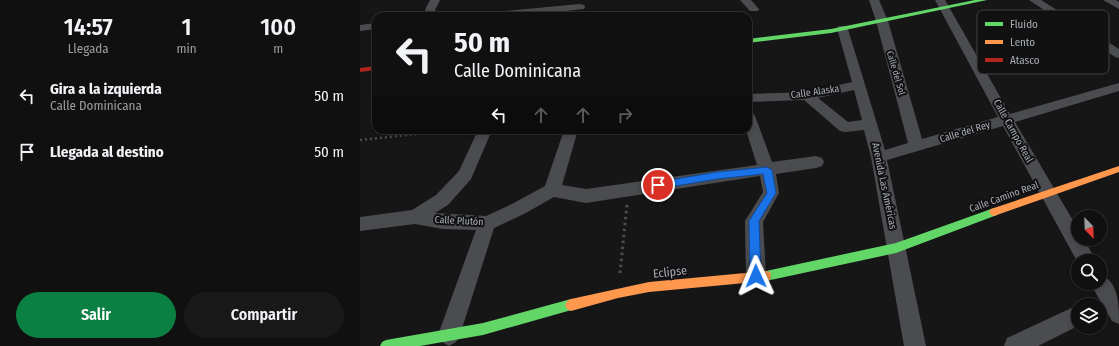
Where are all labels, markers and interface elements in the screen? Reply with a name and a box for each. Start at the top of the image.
legend [977,10,1109,74]
text: 14:57 [64,13,113,41]
text: 1 [182,13,192,41]
text: 100 [260,13,296,41]
text: Fluido [1010,18,1038,31]
text: 50 m [454,26,510,59]
icon: left [388,28,440,80]
text: Lento [1010,36,1035,49]
text: Llegada [68,41,109,56]
text: min [176,41,197,56]
text: m [273,41,283,56]
street label: Calle del Sol [885,50,907,97]
text: Atasco [1010,54,1040,67]
text: Calle Dominicana [454,60,581,82]
text: Gira a la izquierda [50,80,162,98]
street label: Calle Alaska [790,83,840,101]
icon: left [16,85,38,107]
text: 50 m [314,87,344,105]
street label: Calle Campo Real [991,97,1035,165]
text: Calle Dominicana [50,98,142,113]
icon: left [488,104,510,126]
icon: ahead [530,104,552,126]
icon: ahead [572,104,594,126]
icon: right [614,104,636,126]
street label: Calle del Rey [938,118,992,145]
icon: arrive [16,141,38,163]
street label: Avenida Las Américas [869,142,899,230]
text: Llegada al destino [50,143,164,161]
text: 50 m [314,143,344,161]
pin [641,168,675,202]
icon: arrive [647,174,669,196]
street label: Calle Camino Real [968,179,1041,215]
north arrow [1071,210,1107,246]
map controls [1071,210,1107,334]
street label: Calle Plutón [434,214,484,228]
button: search [1071,254,1107,290]
position arrow [735,255,777,297]
street label: Eclipse [652,263,688,281]
button: Salir [16,292,176,338]
button: Compartir [184,292,344,338]
button: layers [1071,298,1107,334]

